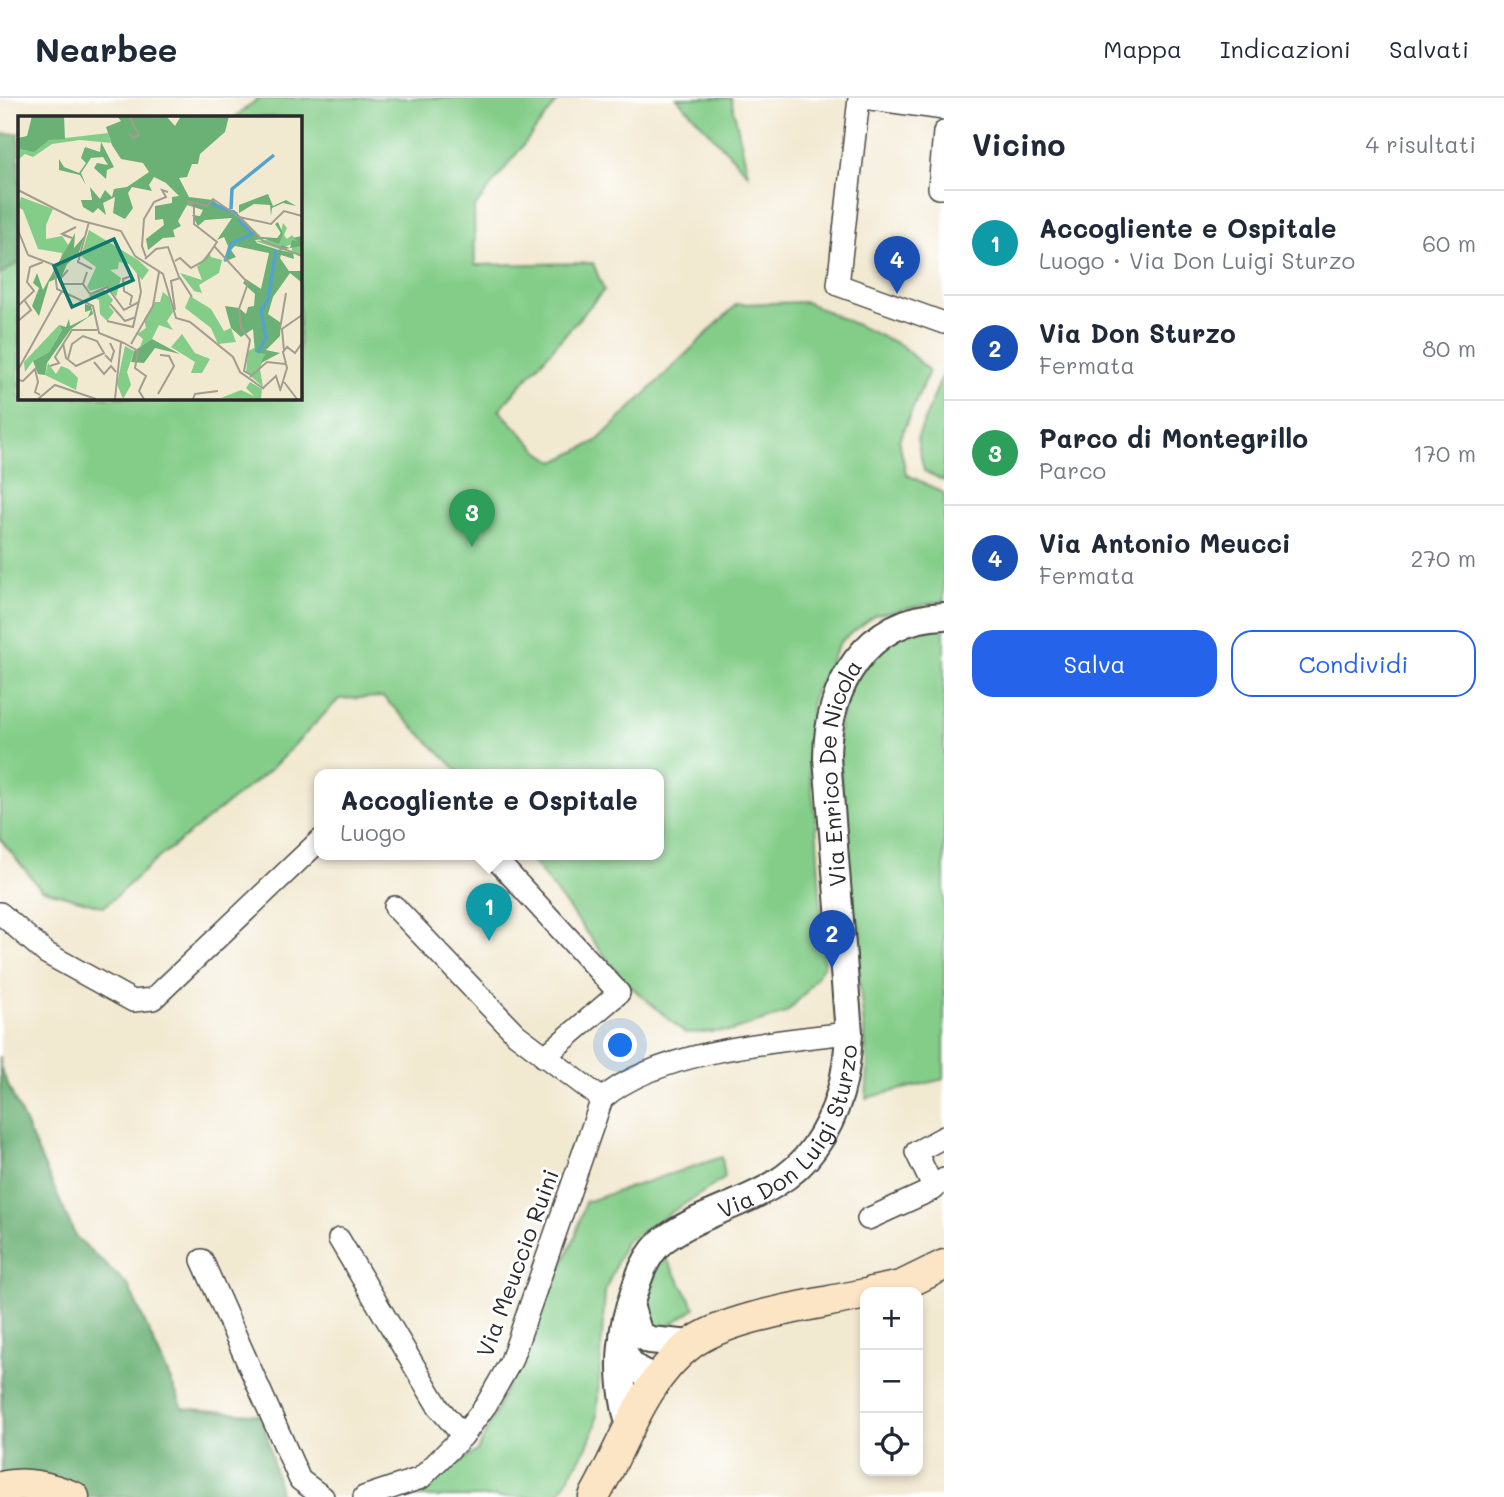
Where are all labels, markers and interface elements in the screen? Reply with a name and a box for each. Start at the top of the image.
text: Nearbee [35,27,178,70]
text: Mappa [1103,33,1182,64]
text: Indicazioni [1220,33,1351,64]
text: Salvati [1389,33,1469,64]
inset map [18,116,301,399]
text: Vicino [972,124,1066,164]
text: 4 risultati [1365,129,1476,159]
text: Accogliente e Ospitale [1039,211,1336,245]
text: 1 [990,228,1000,258]
text: 60 m [1422,228,1476,258]
pin: 4 [874,236,920,294]
text: Luogo · Via Don Luigi Sturzo [1039,245,1355,275]
text: Via Don Sturzo [1039,316,1236,350]
text: 2 [989,333,1001,363]
text: 80 m [1422,333,1476,363]
text: Fermata [1039,350,1135,380]
text: Parco di Montegrillo [1039,421,1308,455]
text: 3 [988,438,1002,468]
text: 170 m [1413,438,1476,468]
text: Parco [1039,455,1106,485]
pin: 3 [449,489,495,547]
text: Via Antonio Meucci [1039,526,1291,560]
text: 4 [988,543,1002,573]
text: 270 m [1411,543,1476,573]
text: Fermata [1039,560,1135,590]
button: Salva [972,630,1217,697]
button: Condividi [1231,630,1476,697]
street label: Via Enrico De Nicola [812,653,868,888]
popup [314,769,664,860]
text: Accogliente e Ospitale [340,783,638,817]
text: Luogo [340,817,406,847]
pin: 1 [466,883,512,941]
pin: 2 [809,910,855,968]
your location [603,1028,637,1062]
street label: Via Don Luigi Sturzo [713,1043,863,1224]
street label: Via Meuccio Ruini [469,1165,565,1361]
map controls [860,1287,923,1476]
button: + [860,1287,923,1350]
button: − [860,1350,923,1413]
button: locate [860,1413,923,1476]

